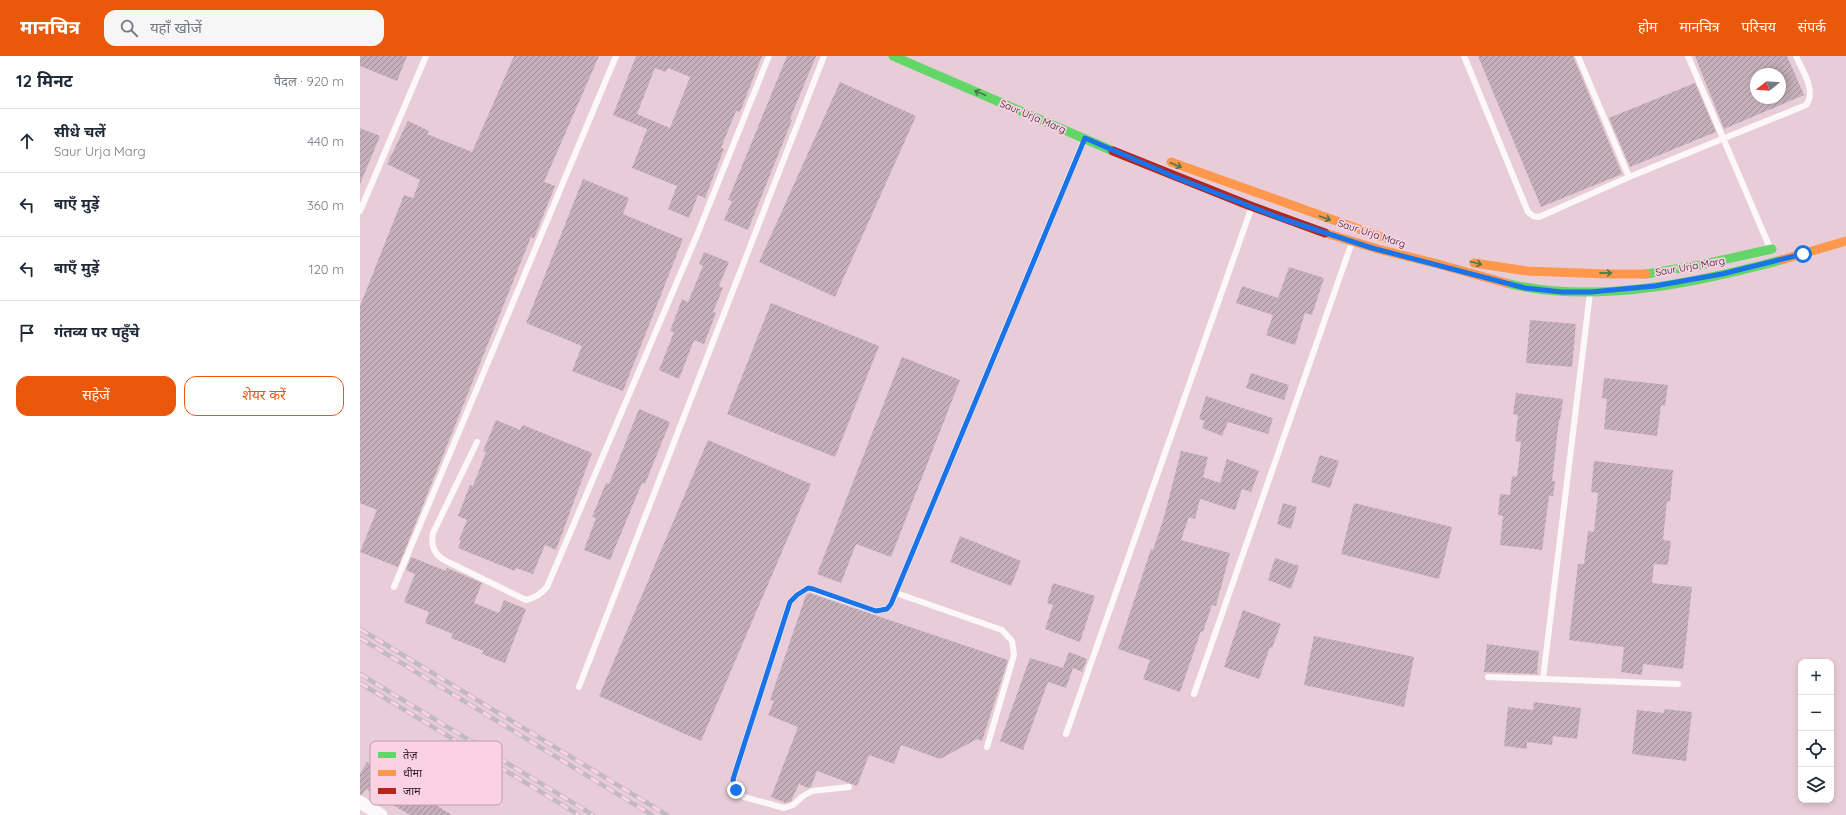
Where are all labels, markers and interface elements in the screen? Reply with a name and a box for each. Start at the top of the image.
search box [104,10,384,46]
text: मानचित्र [20,15,80,39]
icon: search [118,17,140,39]
text: यहाँ खोजें [150,18,202,37]
text: होम [1638,18,1657,36]
text: मानचित्र [1679,18,1720,36]
text: परिचय [1742,18,1776,36]
text: संपर्क [1798,18,1826,36]
north arrow [1750,68,1786,104]
text: 12 मिनट [16,70,73,91]
text: पैदल · 920 m [274,73,344,89]
one-way arrow [974,89,986,97]
street label: Saur Urja Marg [998,97,1068,136]
text: सीधे चलें [54,122,105,141]
icon: ahead [16,130,38,152]
text: 440 m [307,133,344,149]
text: Saur Urja Marg [54,143,146,159]
one-way arrow [1170,161,1182,169]
icon: left [16,194,38,216]
text: बाएँ मुड़ें [54,194,99,213]
text: 360 m [307,197,344,213]
one-way arrow [1319,214,1331,222]
street label: Saur Urja Marg [1336,216,1407,251]
route start [1794,245,1812,263]
street label: Saur Urja Marg [1654,254,1726,279]
icon: left [16,258,38,280]
text: बाएँ मुड़ें [54,258,99,277]
one-way arrow [1470,260,1483,267]
text: 120 m [309,261,344,277]
one-way arrow [1599,270,1612,277]
icon: arrive [16,322,38,344]
text: गंतव्य पर पहुँचे [54,322,140,341]
button: सहेजें [16,376,176,416]
button: शेयर करें [184,376,344,416]
map controls [1798,659,1834,803]
button: + [1798,659,1834,695]
button: − [1798,695,1834,731]
button: locate [1798,731,1834,767]
legend [370,741,502,805]
text: तेज़ [403,748,418,762]
text: धीमा [403,766,422,780]
button: layers [1798,767,1834,803]
route end [727,781,745,799]
text: जाम [403,784,421,798]

